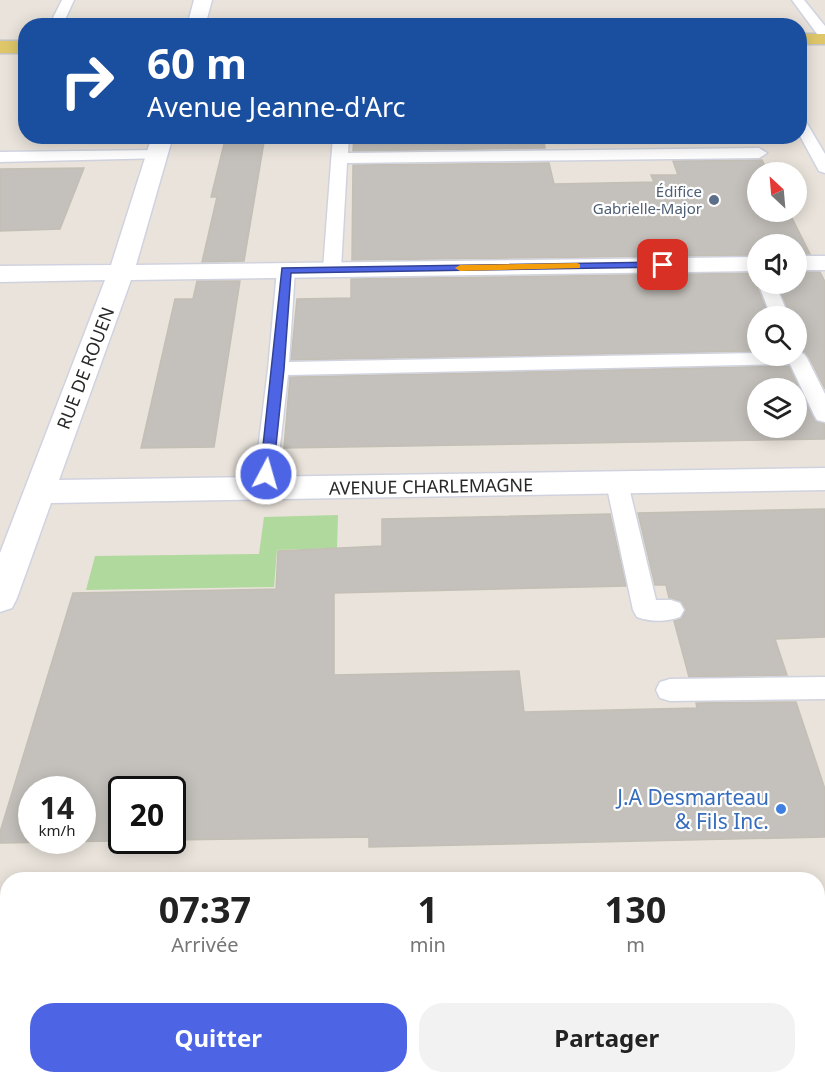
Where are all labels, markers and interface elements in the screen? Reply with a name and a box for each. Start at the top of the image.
text: 60 m [147,34,247,91]
icon: right [48,42,126,120]
text: Avenue Jeanne-d'Arc [147,88,405,125]
north arrow [747,162,807,222]
map controls [747,162,807,438]
place label: Édifice Gabrielle-Major [593,181,702,218]
marker: Édifice Gabrielle-Major [707,193,721,207]
button: sound [747,234,807,294]
pin [637,239,688,290]
icon: arrive [646,248,679,281]
street label: RUE DE ROUEN [51,303,119,433]
button: search [747,306,807,366]
button: layers [747,378,807,438]
position arrow [234,442,298,506]
street label: AVENUE CHARLEMAGNE [329,472,533,500]
speed limit sign: 20 [108,776,186,854]
place label: J.A Desmarteau & Fils Inc. [615,783,769,835]
text: 14 [40,787,74,828]
marker: J.A Desmarteau & Fils Inc. [774,802,788,816]
text: km/h [39,820,75,840]
text: 07:37 [159,885,251,934]
text: 1 [418,885,438,934]
text: 130 [605,885,666,934]
text: Arrivée [171,931,238,958]
text: min [410,931,446,958]
text: m [626,931,645,958]
button: Quitter [30,1003,407,1072]
button: Partager [419,1003,795,1072]

